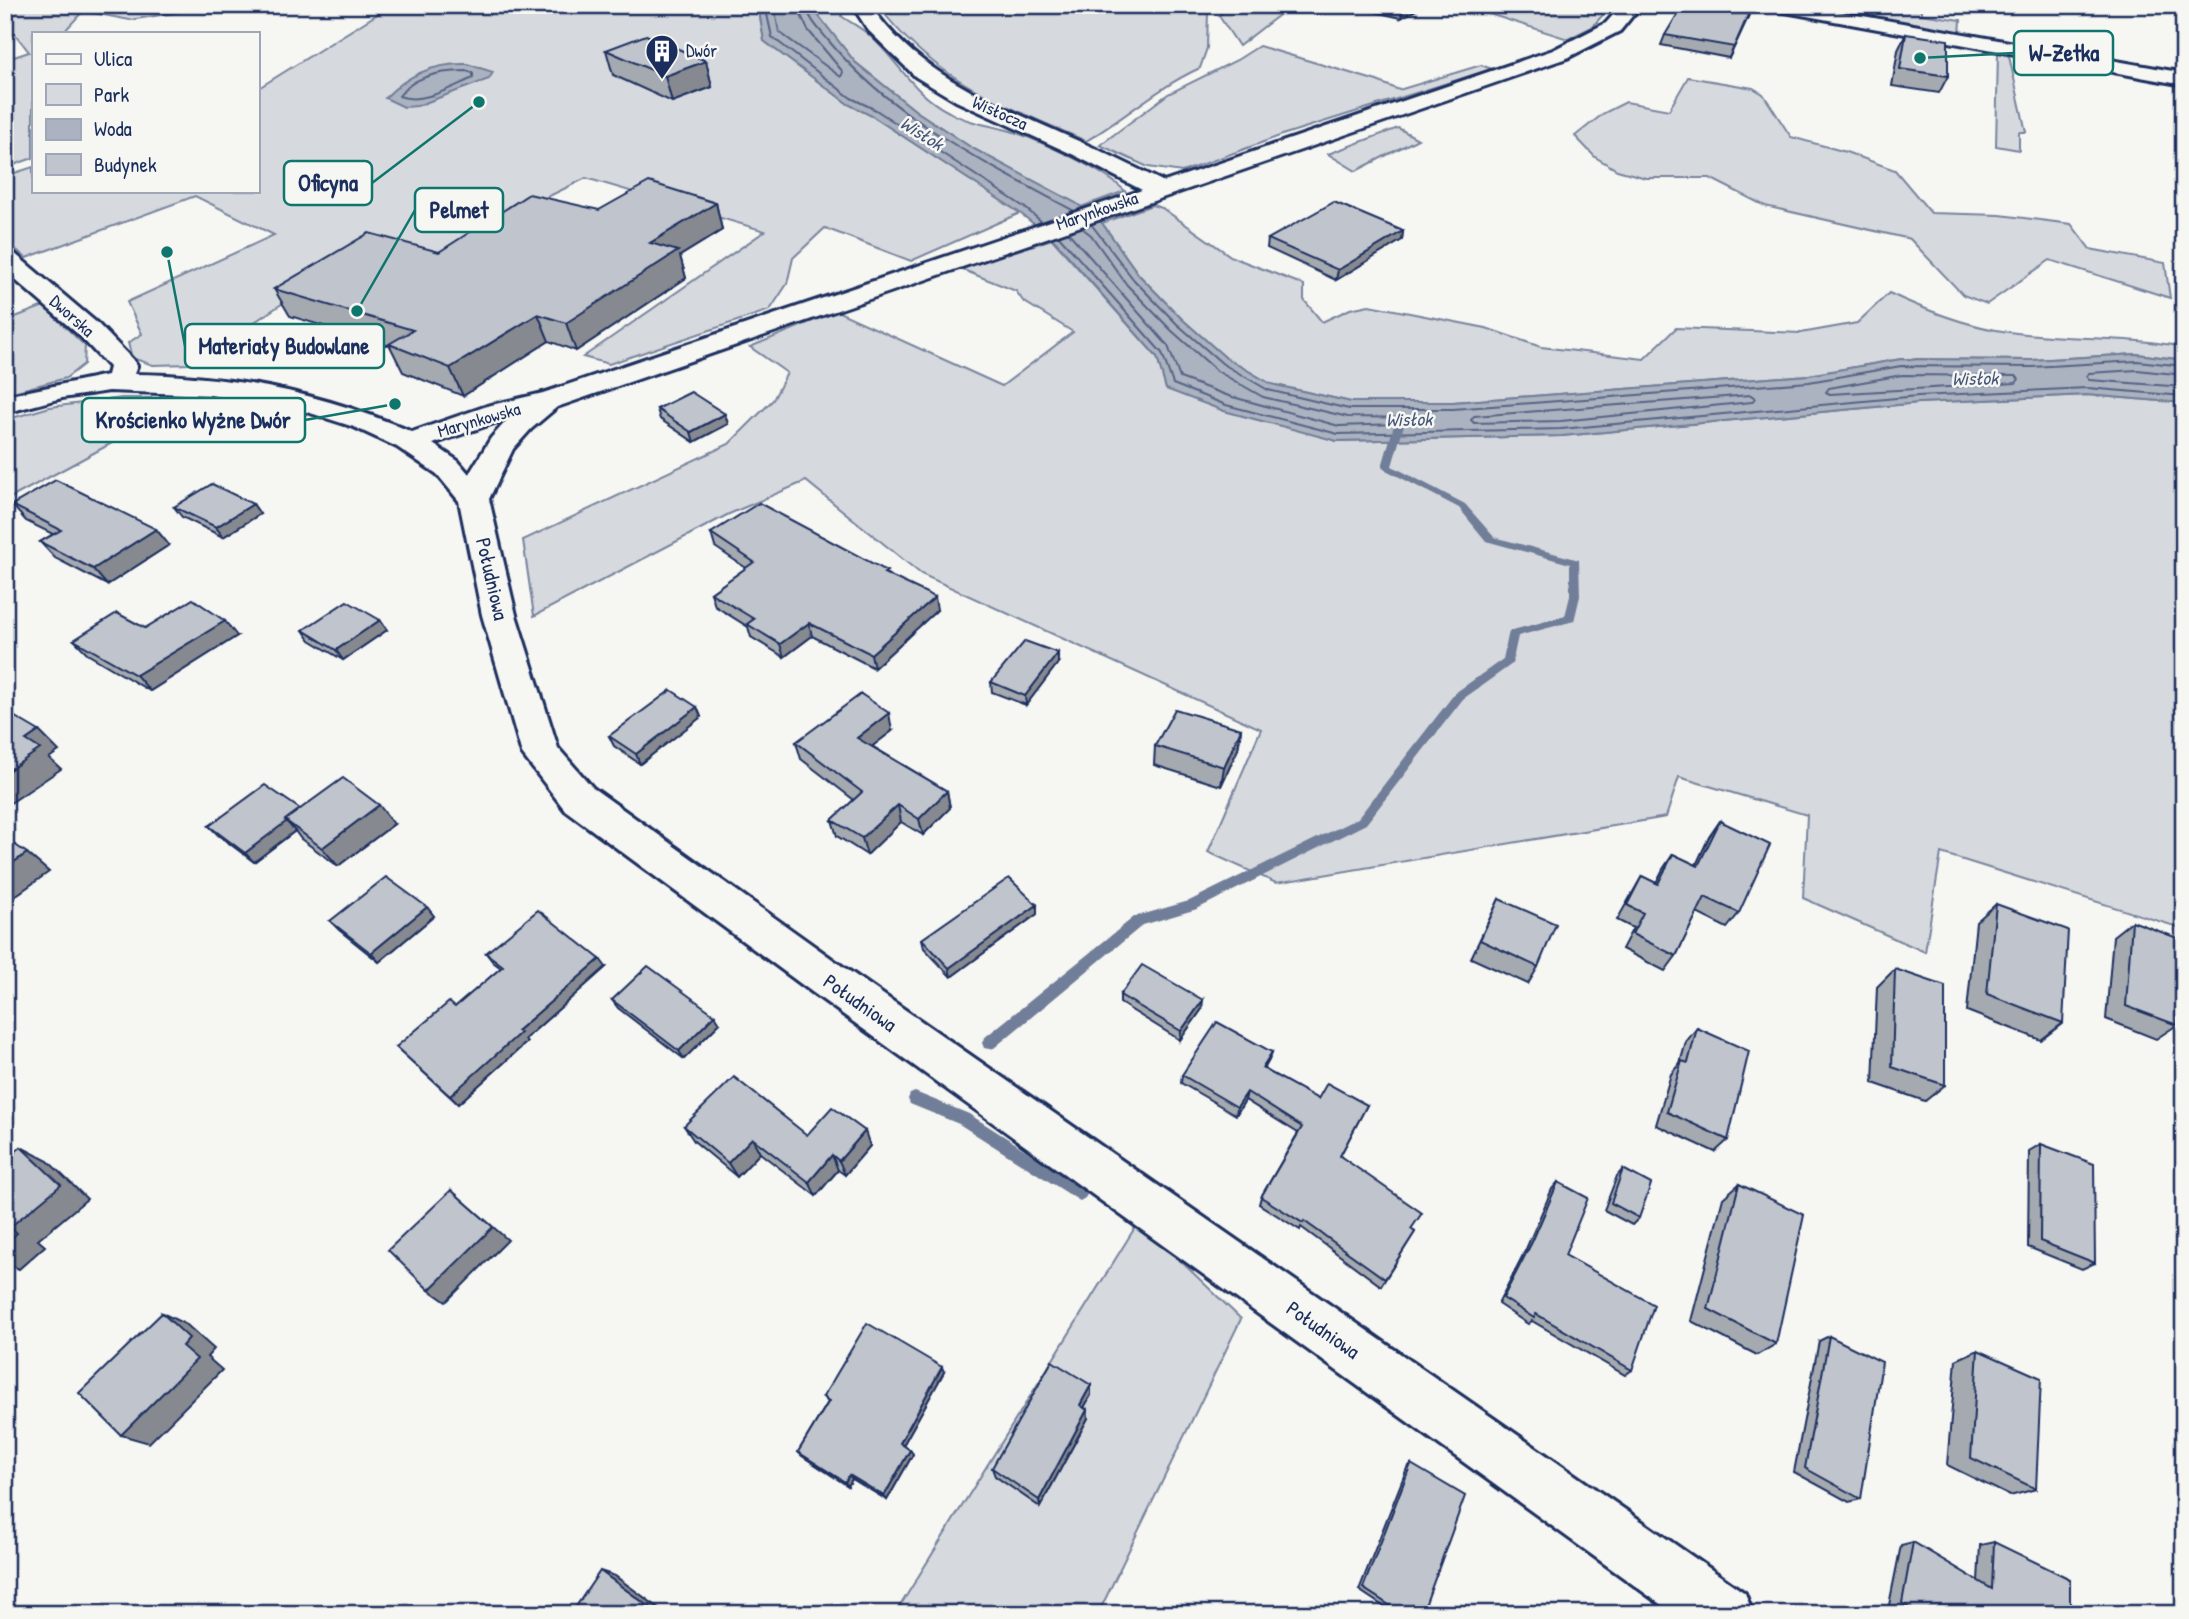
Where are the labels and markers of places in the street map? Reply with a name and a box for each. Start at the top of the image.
callout: W-Zetka [2014,31,2113,75]
building icon: Dwór [643,32,681,81]
place label: Dwór [686,38,717,63]
callout: Oficyna [284,161,372,205]
callout: Pelmet [415,188,503,232]
callout: Materiały Budowlane [185,324,384,368]
callout: Krościenko Wyżne Dwór [82,398,305,442]

